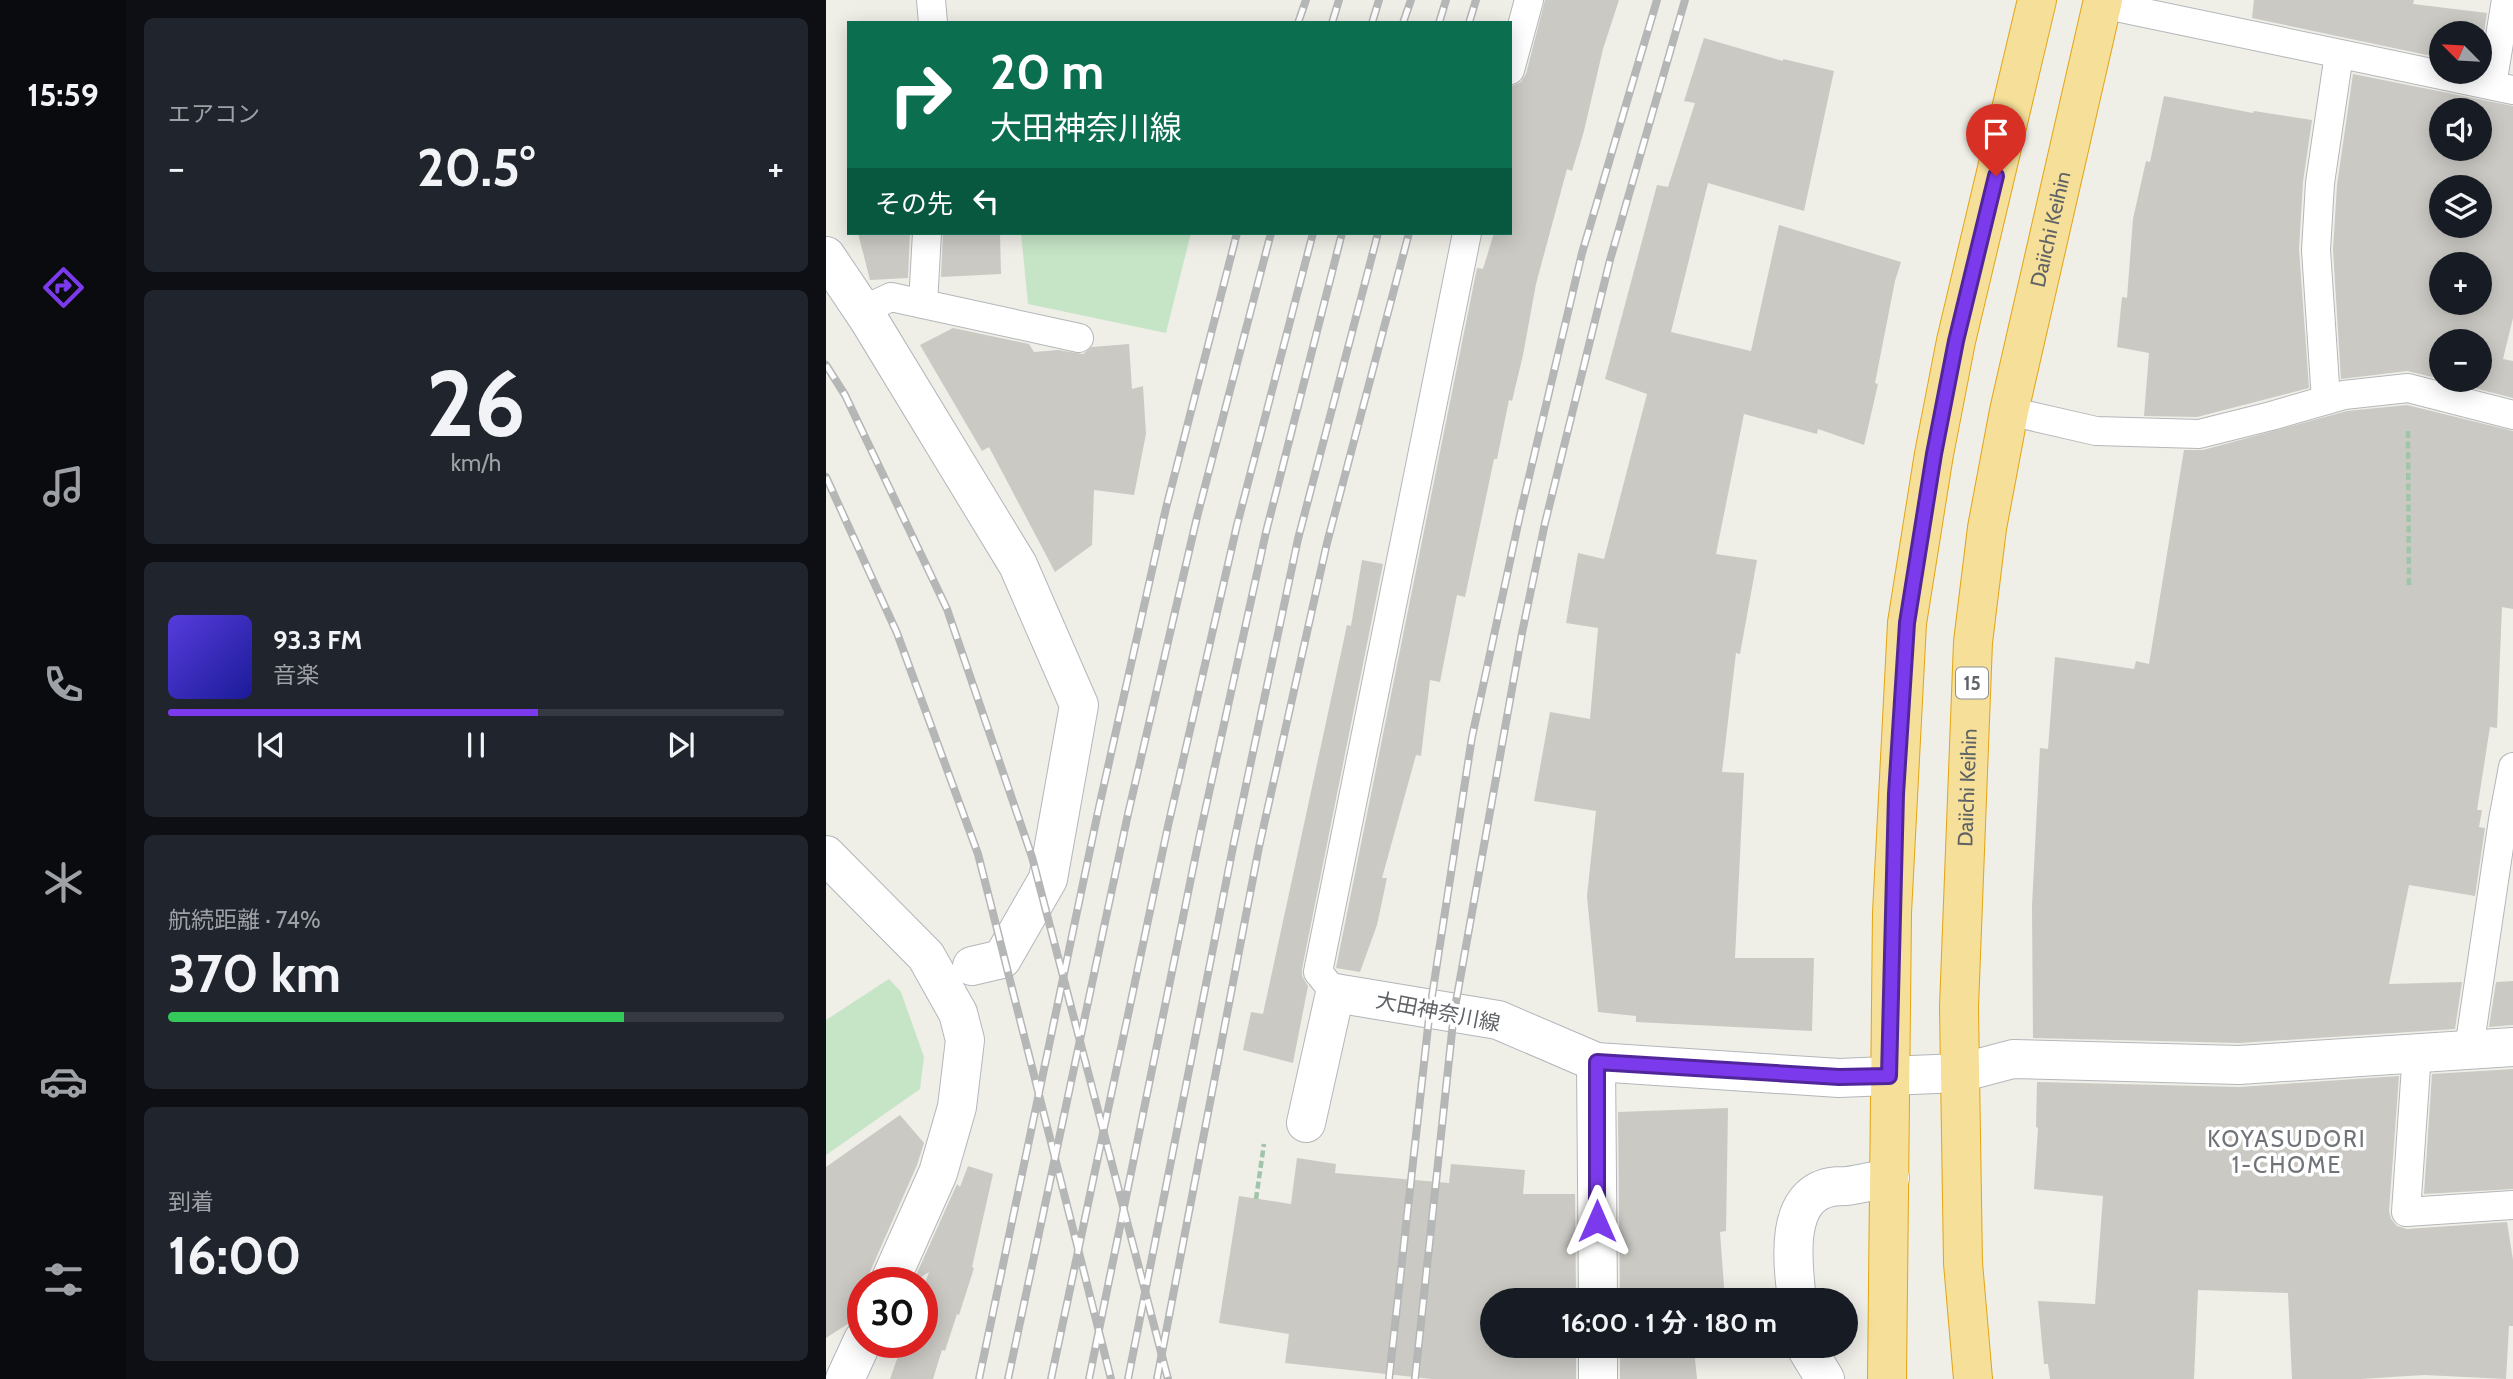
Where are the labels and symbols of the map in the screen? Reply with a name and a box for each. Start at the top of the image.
north arrow [2429,21,2492,84]
pin [1966,104,2026,176]
street label: Daiichi Keihin [2025,169,2075,290]
road number: 15 [1956,668,1988,698]
street label: Daiichi Keihin [1952,728,1982,847]
street label: 大田神奈川線 [1374,987,1502,1036]
district label: KOYASUDORI 1-CHOME [2207,1125,2367,1179]
position arrow [1560,1184,1634,1258]
speed limit sign: 30 [847,1267,938,1358]

